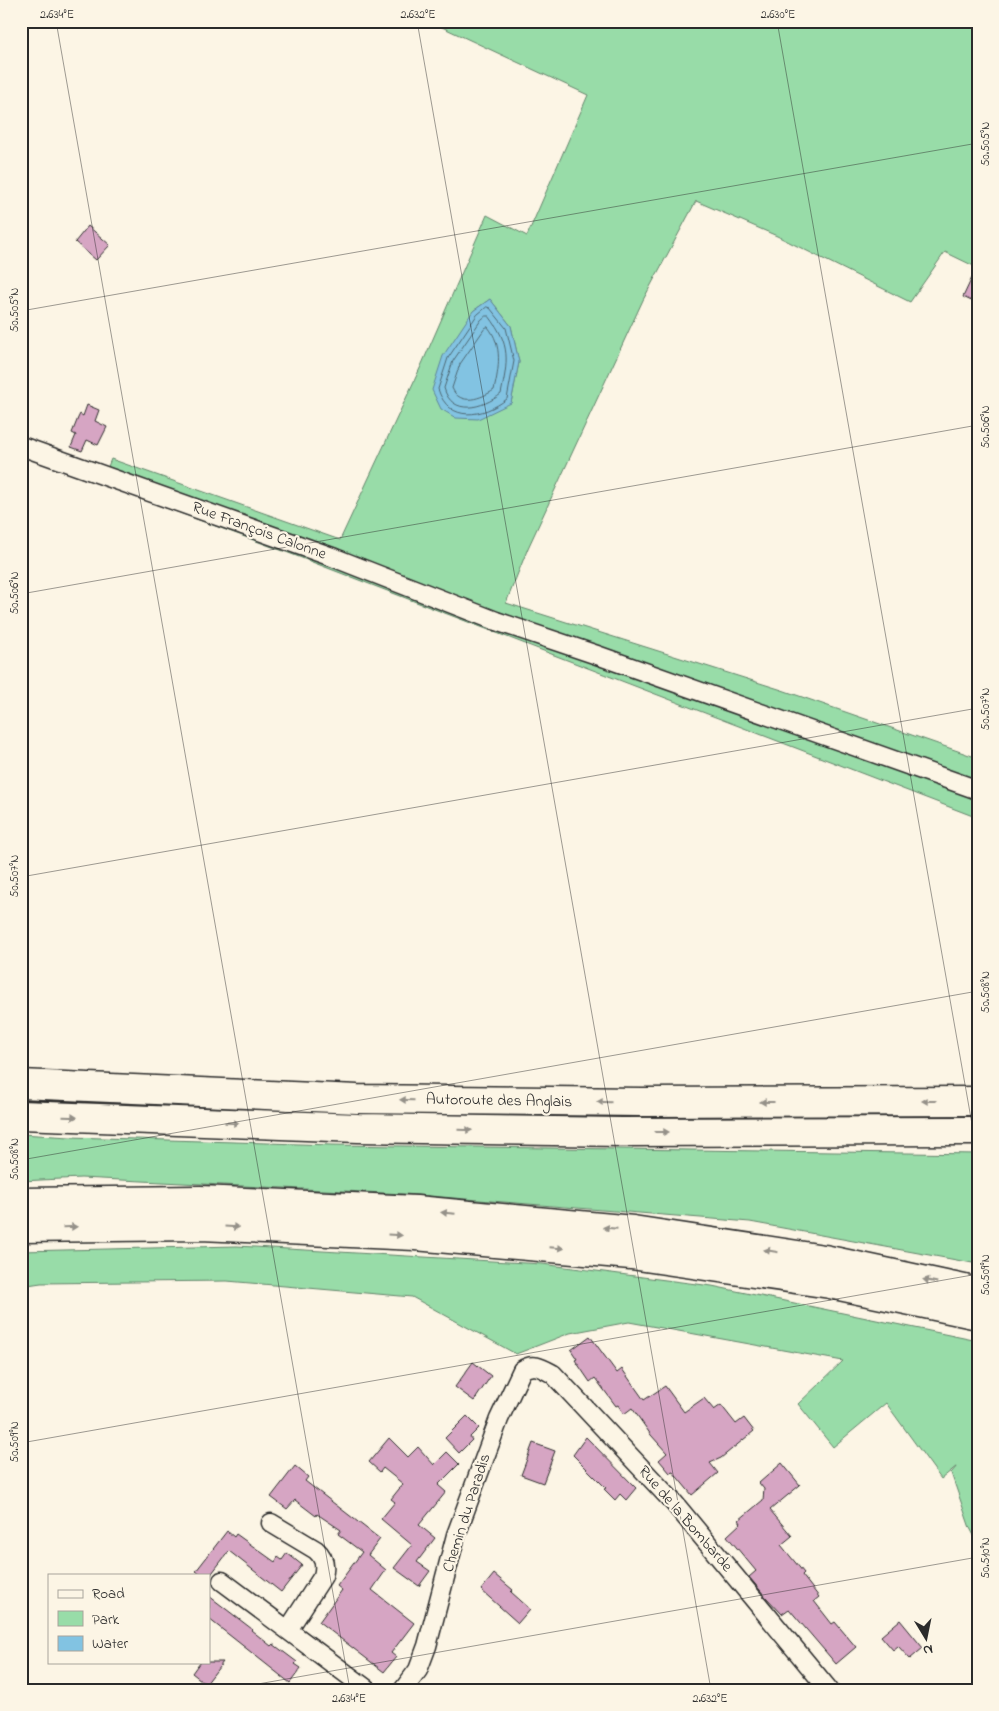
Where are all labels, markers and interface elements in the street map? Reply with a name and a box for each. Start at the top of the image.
text: 2.634°E [40,6,74,24]
text: 2.632°E [400,6,436,24]
text: 2.630°E [761,6,795,24]
text: 50.505°N [977,122,995,166]
text: 50.505°N [6,288,24,332]
text: 50.506°N [977,405,995,449]
street label: Rue François Calonne [188,496,330,567]
text: 50.506°N [6,571,24,615]
text: 50.507°N [977,688,995,730]
text: 50.507°N [6,855,24,897]
text: 50.508°N [977,971,995,1013]
street label: Autoroute des Anglais [426,1088,572,1114]
one-way arrow [398,1096,414,1104]
one-way arrow [921,1097,937,1105]
one-way arrow [596,1098,612,1106]
one-way arrow [758,1098,774,1106]
one-way arrow [62,1113,78,1121]
one-way arrow [225,1119,241,1127]
one-way arrow [457,1126,473,1134]
one-way arrow [654,1128,670,1136]
text: 50.508°N [6,1138,24,1180]
one-way arrow [440,1209,456,1217]
one-way arrow [62,1223,78,1231]
one-way arrow [601,1223,617,1231]
one-way arrow [225,1224,241,1232]
one-way arrow [387,1231,403,1239]
one-way arrow [549,1245,565,1253]
one-way arrow [762,1246,778,1254]
text: 50.509°N [977,1254,995,1296]
one-way arrow [922,1277,938,1285]
text: 50.509°N [6,1421,24,1463]
street label: Chemin du Paradis [437,1451,497,1575]
street label: Rue de la Bombarde [632,1460,739,1578]
text: 50.510°N [977,1537,995,1579]
legend [48,1574,210,1664]
text: Road [92,1583,125,1605]
text: Park [92,1609,120,1631]
north arrow [902,1614,952,1664]
text: Water [92,1633,128,1655]
text: N [922,1638,934,1660]
text: 2.634°E [332,1690,366,1708]
text: 2.632°E [692,1690,728,1708]

